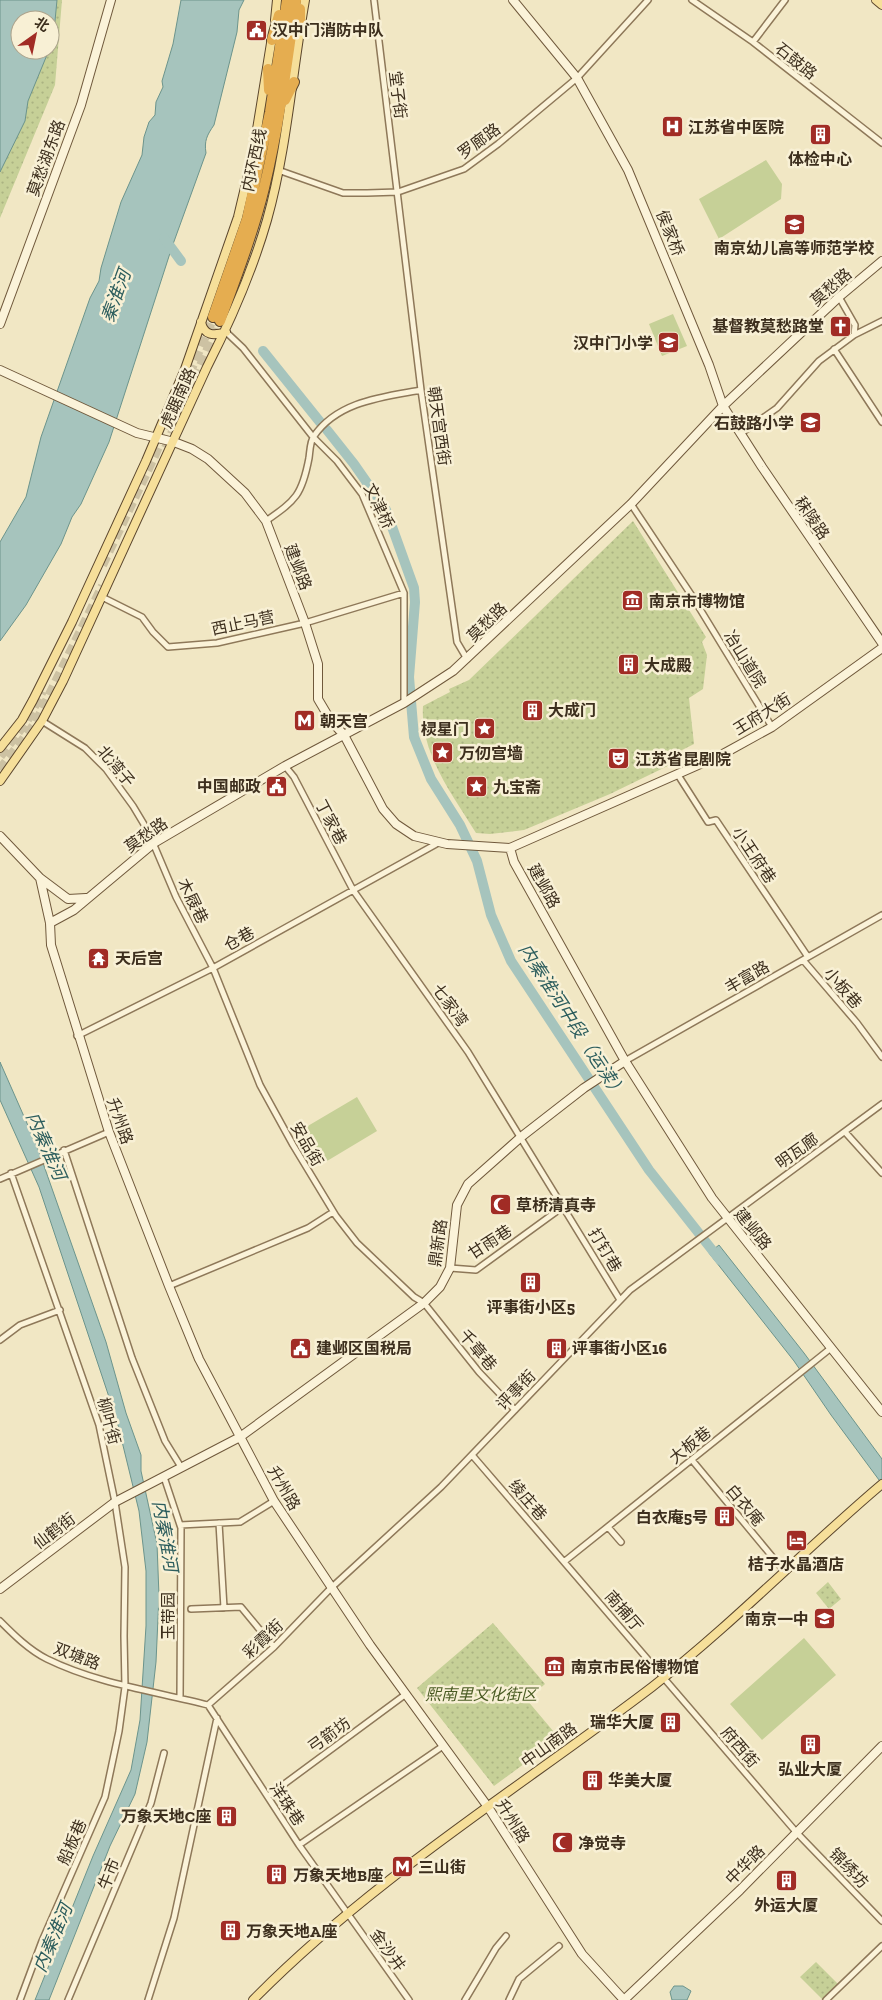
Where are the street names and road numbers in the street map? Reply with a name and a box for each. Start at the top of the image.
street label: 石鼓路 [771,39,821,83]
street label: 堂子街 [386,70,410,120]
street label: 莫愁湖东路 [23,117,69,199]
street label: 罗廊路 [454,119,504,163]
street label: 内环西线 [238,127,270,193]
street label: 侯家桥 [652,207,688,259]
street label: 莫愁路 [807,264,855,310]
street label: 虎踞南路 [156,365,200,431]
street label: 朝天宫西街 [424,385,454,467]
street label: 文津桥 [360,480,398,532]
street label: 秣陵路 [791,493,833,543]
street label: 建邺路 [281,541,315,593]
street label: 莫愁路 [463,598,511,646]
street label: 西止马营 [210,607,276,639]
street label: 冶山道院 [720,627,770,691]
street label: 王府大街 [730,689,794,739]
street label: 北湾子 [93,742,139,790]
street label: 丁家巷 [311,796,351,848]
street label: 莫愁路 [121,813,171,857]
street label: 小王府巷 [728,823,780,887]
street label: 建邺路 [524,860,564,912]
street label: 木屐巷 [174,875,212,927]
street label: 仓巷 [220,923,258,955]
street label: 丰富路 [721,957,773,997]
street label: 小板巷 [820,964,866,1012]
street label: 七家湾 [428,980,472,1030]
street label: 升州路 [103,1095,137,1147]
street label: 安品街 [287,1118,327,1170]
street label: 明瓦廊 [772,1129,822,1173]
street label: 建邺路 [731,1204,775,1254]
street label: 鼎新路 [425,1218,451,1268]
street label: 甘雨巷 [465,1221,515,1263]
street label: 打钉巷 [584,1225,626,1275]
street label: 千章巷 [455,1326,501,1374]
street label: 评事街 [492,1366,540,1414]
street label: 柳叶街 [94,1395,124,1447]
street label: 大板巷 [665,1423,715,1467]
street label: 升州路 [264,1462,304,1514]
street label: 绫庄巷 [505,1476,551,1524]
street label: 白衣庵 [722,1481,768,1529]
street label: 仙鹤街 [29,1509,79,1553]
street label: 南捕厅 [601,1587,647,1635]
street label: 玉带园 [159,1592,178,1640]
street label: 彩霞街 [239,1616,287,1662]
street label: 双塘路 [51,1639,103,1673]
street label: 弓箭坊 [304,1713,354,1757]
street label: 中山南路 [518,1719,580,1771]
street label: 府西街 [717,1723,763,1771]
street label: 洋珠巷 [266,1779,308,1829]
street label: 升州路 [492,1796,534,1846]
street label: 船板巷 [54,1816,90,1868]
street label: 中华路 [721,1841,769,1889]
street label: 锦绣坊 [825,1844,873,1892]
street label: 牛市 [94,1856,124,1892]
street label: 金沙井 [366,1925,410,1975]

